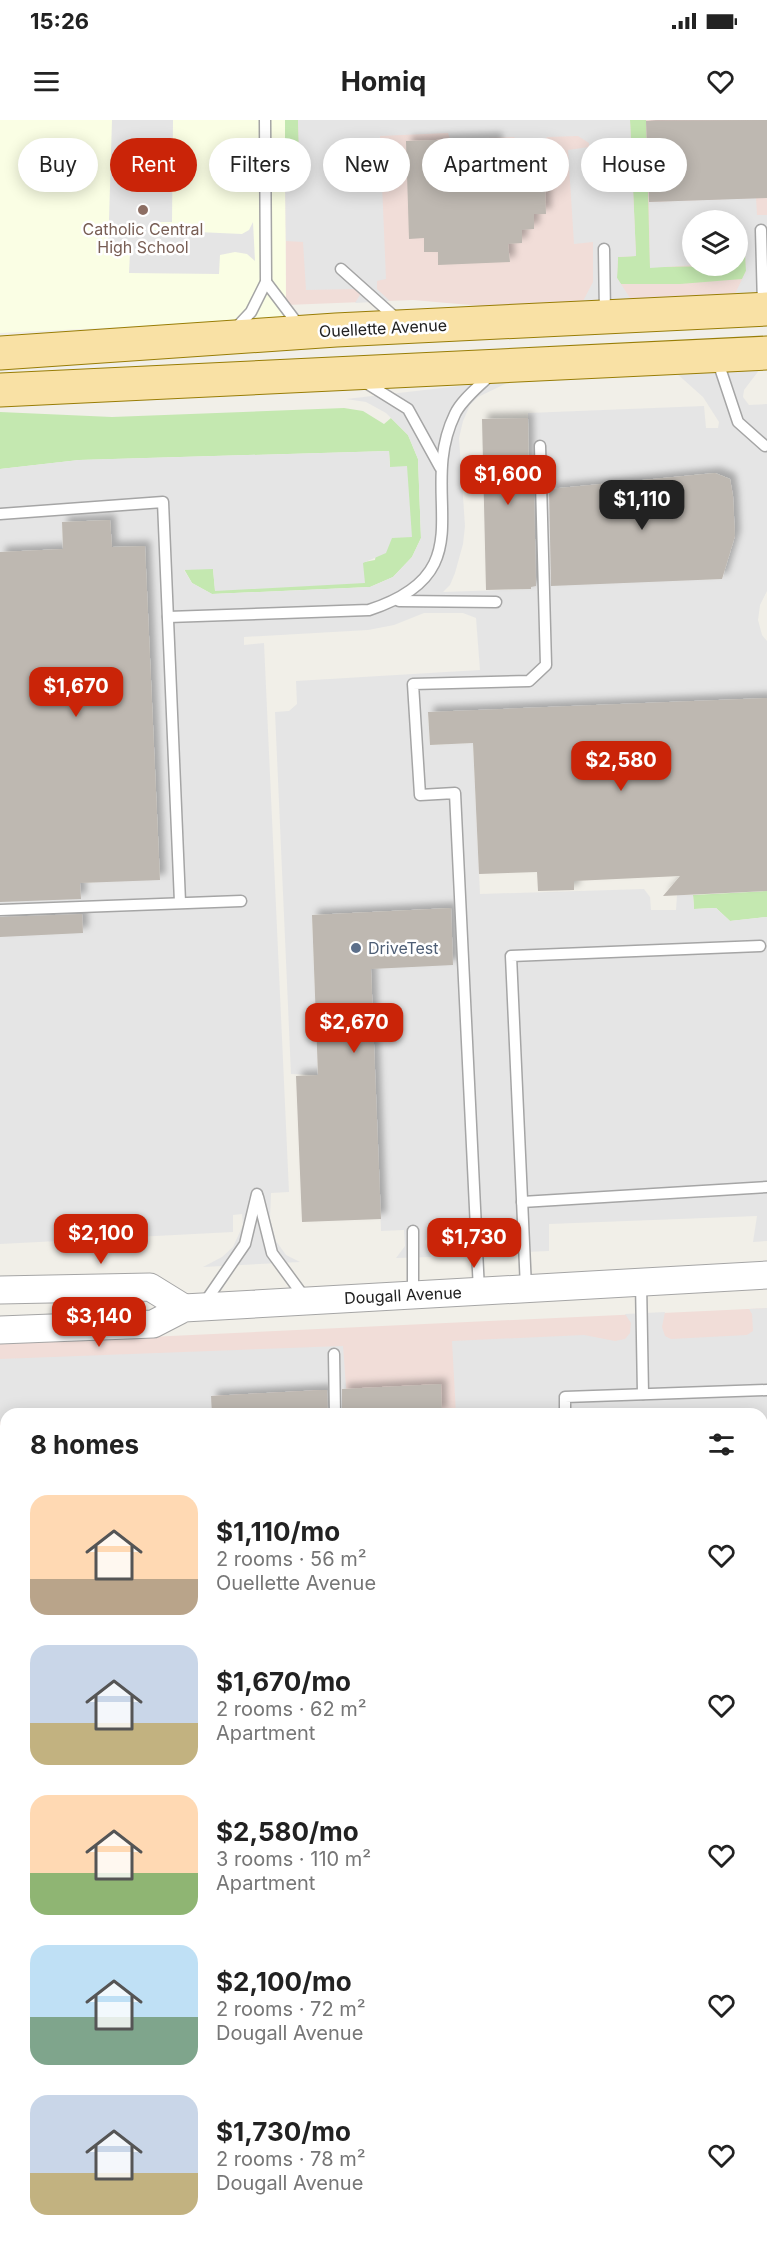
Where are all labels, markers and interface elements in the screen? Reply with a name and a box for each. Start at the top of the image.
text: 15:26 [30,8,89,34]
icon: menu [30,65,63,98]
text: Homiq [341,65,426,98]
icon: heart [704,65,737,98]
chip: Buy [18,138,98,192]
chip: Rent [110,138,197,192]
chip: Filters [209,138,311,192]
chip: New [323,138,410,192]
chip: Apartment [422,138,569,192]
chip: House [581,138,687,192]
marker: Catholic Central High School [136,203,150,217]
map controls [682,210,748,276]
button: layers [682,210,748,276]
place label: Catholic Central High School [83,219,203,257]
street label: Ouellette Avenue [319,315,447,341]
pin: $1,600 [459,455,557,506]
text: $1,600 [474,462,542,486]
pin: $1,110 [593,480,691,531]
text: $1,110 [613,487,671,511]
pin: $1,670 [27,667,125,718]
text: $1,670 [43,674,109,698]
pin: $2,580 [572,741,670,792]
text: $2,580 [585,748,657,772]
place label: DriveTest [368,938,439,958]
marker: DriveTest [349,941,363,955]
pin: $2,670 [305,1003,403,1054]
text: $2,670 [319,1010,389,1034]
pin: $2,100 [52,1214,150,1265]
pin: $1,730 [425,1218,523,1269]
text: $2,100 [68,1221,134,1245]
text: $1,730 [441,1225,507,1249]
street label: Dougall Avenue [344,1282,462,1308]
pin: $3,140 [50,1297,148,1348]
text: $3,140 [66,1304,132,1328]
icon: filters [705,1428,738,1461]
text: 8 homes [30,1429,139,1460]
text: $1,110/mo [216,1516,340,1547]
icon: home [78,1519,150,1591]
icon: heart [705,1539,738,1572]
text: 2 rooms · 56 m² [216,1547,367,1571]
text: Ouellette Avenue [216,1571,376,1595]
text: $1,670/mo [216,1666,351,1697]
icon: home [78,1669,150,1741]
icon: heart [705,1689,738,1722]
text: 2 rooms · 62 m² [216,1697,367,1721]
text: Apartment [216,1721,315,1745]
text: $2,580/mo [216,1816,359,1847]
icon: home [78,1819,150,1891]
icon: heart [705,1839,738,1872]
text: 3 rooms · 110 m² [216,1847,371,1871]
text: Apartment [216,1871,315,1895]
text: $2,100/mo [216,1966,352,1997]
icon: home [78,1969,150,2041]
icon: heart [705,1989,738,2022]
text: 2 rooms · 72 m² [216,1997,366,2021]
text: Dougall Avenue [216,2021,363,2045]
text: $1,730/mo [216,2116,351,2147]
icon: home [78,2119,150,2191]
icon: heart [705,2139,738,2172]
text: 2 rooms · 78 m² [216,2147,365,2171]
text: Dougall Avenue [216,2171,363,2195]

